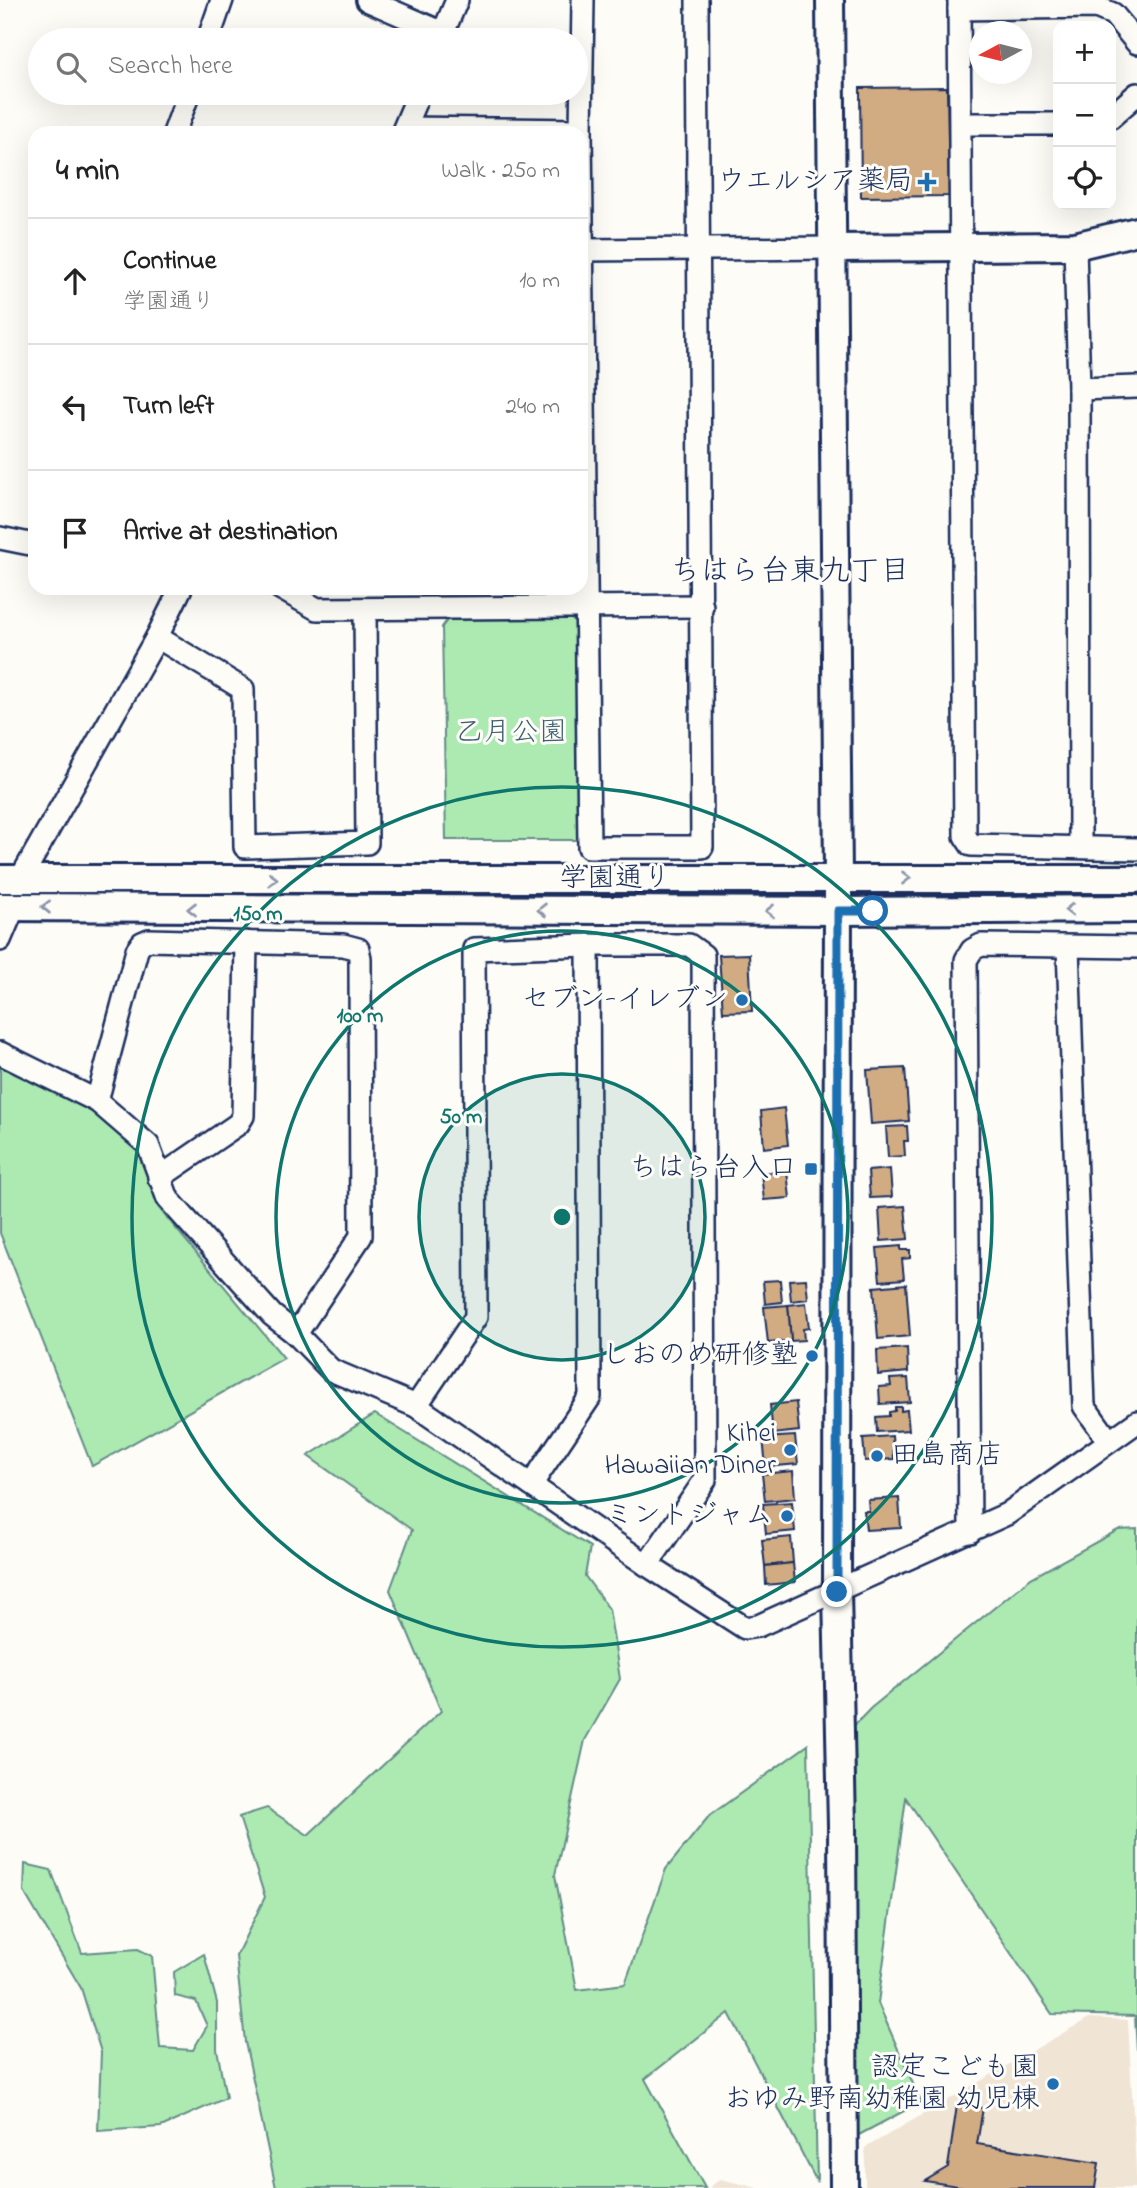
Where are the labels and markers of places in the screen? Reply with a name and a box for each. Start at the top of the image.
place label: ウエルシア薬局 [717,162,913,203]
marker: ウエルシア薬局 [919,174,935,190]
place label: セブン-イレブン [521,980,728,1021]
marker: セブン-イレブン [734,992,750,1008]
place label: ちはら台入口 [629,1149,797,1190]
marker: ちはら台入口 [803,1161,819,1177]
centre of rings [550,1205,574,1229]
place label: しおのめ研修塾 [602,1336,798,1377]
marker: しおのめ研修塾 [804,1348,820,1364]
place label: Kihei Hawaiian Diner [604,1414,776,1487]
place label: 田島商店 [891,1436,1003,1477]
marker: Kihei Hawaiian Diner [782,1442,798,1458]
marker: 田島商店 [869,1448,885,1464]
place label: ミントジャム [605,1496,773,1537]
marker: ミントジャム [779,1508,795,1524]
place label: 認定こども園 おゆみ野南幼稚園 幼児棟 [724,2048,1039,2121]
marker: 認定こども園 おゆみ野南幼稚園 幼児棟 [1045,2076,1061,2092]

